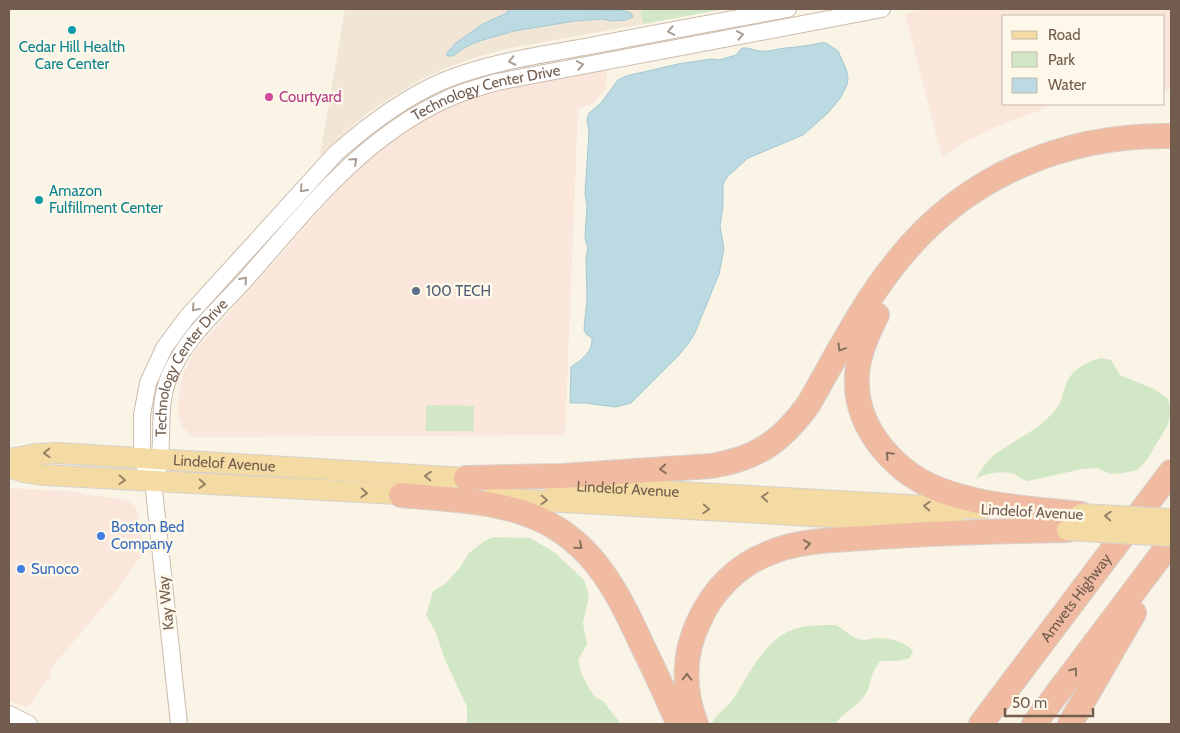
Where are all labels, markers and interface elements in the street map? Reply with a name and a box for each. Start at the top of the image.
legend [1002,15,1165,105]
marker: Cedar Hill Health Care Center [66,24,78,36]
one-way arrow [667,25,676,35]
text: Road [1048,26,1081,44]
one-way arrow [735,31,744,41]
place label: Cedar Hill Health Care Center [19,38,125,73]
text: Park [1048,51,1075,69]
one-way arrow [507,55,516,66]
street label: Technology Center Drive [408,61,562,125]
one-way arrow [576,61,584,71]
text: Water [1048,76,1086,94]
place label: Courtyard [279,88,342,106]
marker: Courtyard [263,91,275,103]
one-way arrow [348,158,357,167]
place label: Amazon Fulfillment Center [49,182,163,217]
one-way arrow [299,183,308,192]
marker: Amazon Fulfillment Center [33,194,45,206]
one-way arrow [238,277,247,286]
place label: 100 TECH [426,282,491,300]
marker: 100 TECH [410,285,422,297]
street label: Technology Center Drive [152,295,232,437]
one-way arrow [192,303,201,312]
one-way arrow [838,343,848,352]
one-way arrow [42,448,50,459]
street label: Lindelof Avenue [172,451,276,475]
one-way arrow [886,451,895,460]
one-way arrow [659,464,667,475]
one-way arrow [424,470,432,481]
one-way arrow [118,474,126,485]
street label: Lindelof Avenue [576,477,680,501]
one-way arrow [198,478,206,489]
one-way arrow [360,487,368,498]
one-way arrow [761,491,769,502]
one-way arrow [540,495,548,506]
street label: Lindelof Avenue [980,500,1084,524]
one-way arrow [923,501,931,512]
one-way arrow [702,504,710,515]
one-way arrow [1104,511,1112,521]
place label: Boston Bed Company [111,518,184,553]
marker: Boston Bed Company [95,530,107,542]
one-way arrow [803,539,812,549]
one-way arrow [573,540,582,548]
street label: Amvets Highway [1037,550,1116,646]
place label: Sunoco [31,560,79,578]
marker: Sunoco [15,563,27,575]
street label: Kay Way [154,575,178,631]
one-way arrow [1068,667,1077,677]
one-way arrow [682,672,692,680]
scale bar [1005,686,1092,718]
text: 50 m [1012,694,1047,712]

